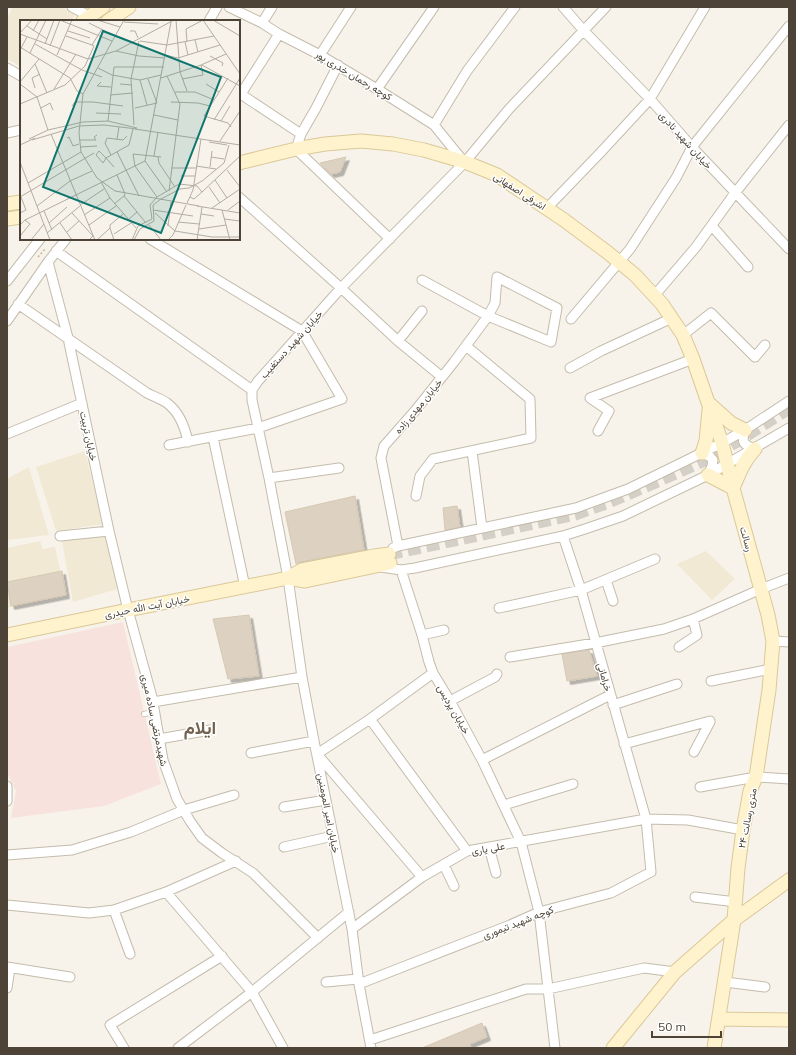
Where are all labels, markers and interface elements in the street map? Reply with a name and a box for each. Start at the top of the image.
inset map [20,20,240,240]
street label: کوچه رحمان خدری پور [312,47,395,105]
street label: خیابان شهید نادری [656,109,715,172]
street label: اشرفی اصفهانی [491,170,548,213]
street label: خیابان شهید دستغیب [257,307,326,381]
street label: خیابان مهدی زاده [392,376,445,436]
street label: خیابان تربیت [77,410,100,462]
street label: رسالت [737,525,756,553]
street label: خیابان آیت الله حیدری [103,592,191,621]
street label: خرامانی [594,661,615,693]
street label: شهیدمرتضی ساده میری [138,673,171,767]
street label: خیابان پردیس [433,682,473,737]
district label: ایلام [184,716,216,740]
street label: خیابان امیر المومنین [314,772,343,855]
street label: ۲۴ متری رسالت [735,787,760,849]
street label: علی یاری [470,839,506,858]
street label: کوچه شهید تیموری [481,903,556,943]
scale bar [652,1013,721,1039]
text: 50 m [658,1019,686,1034]

